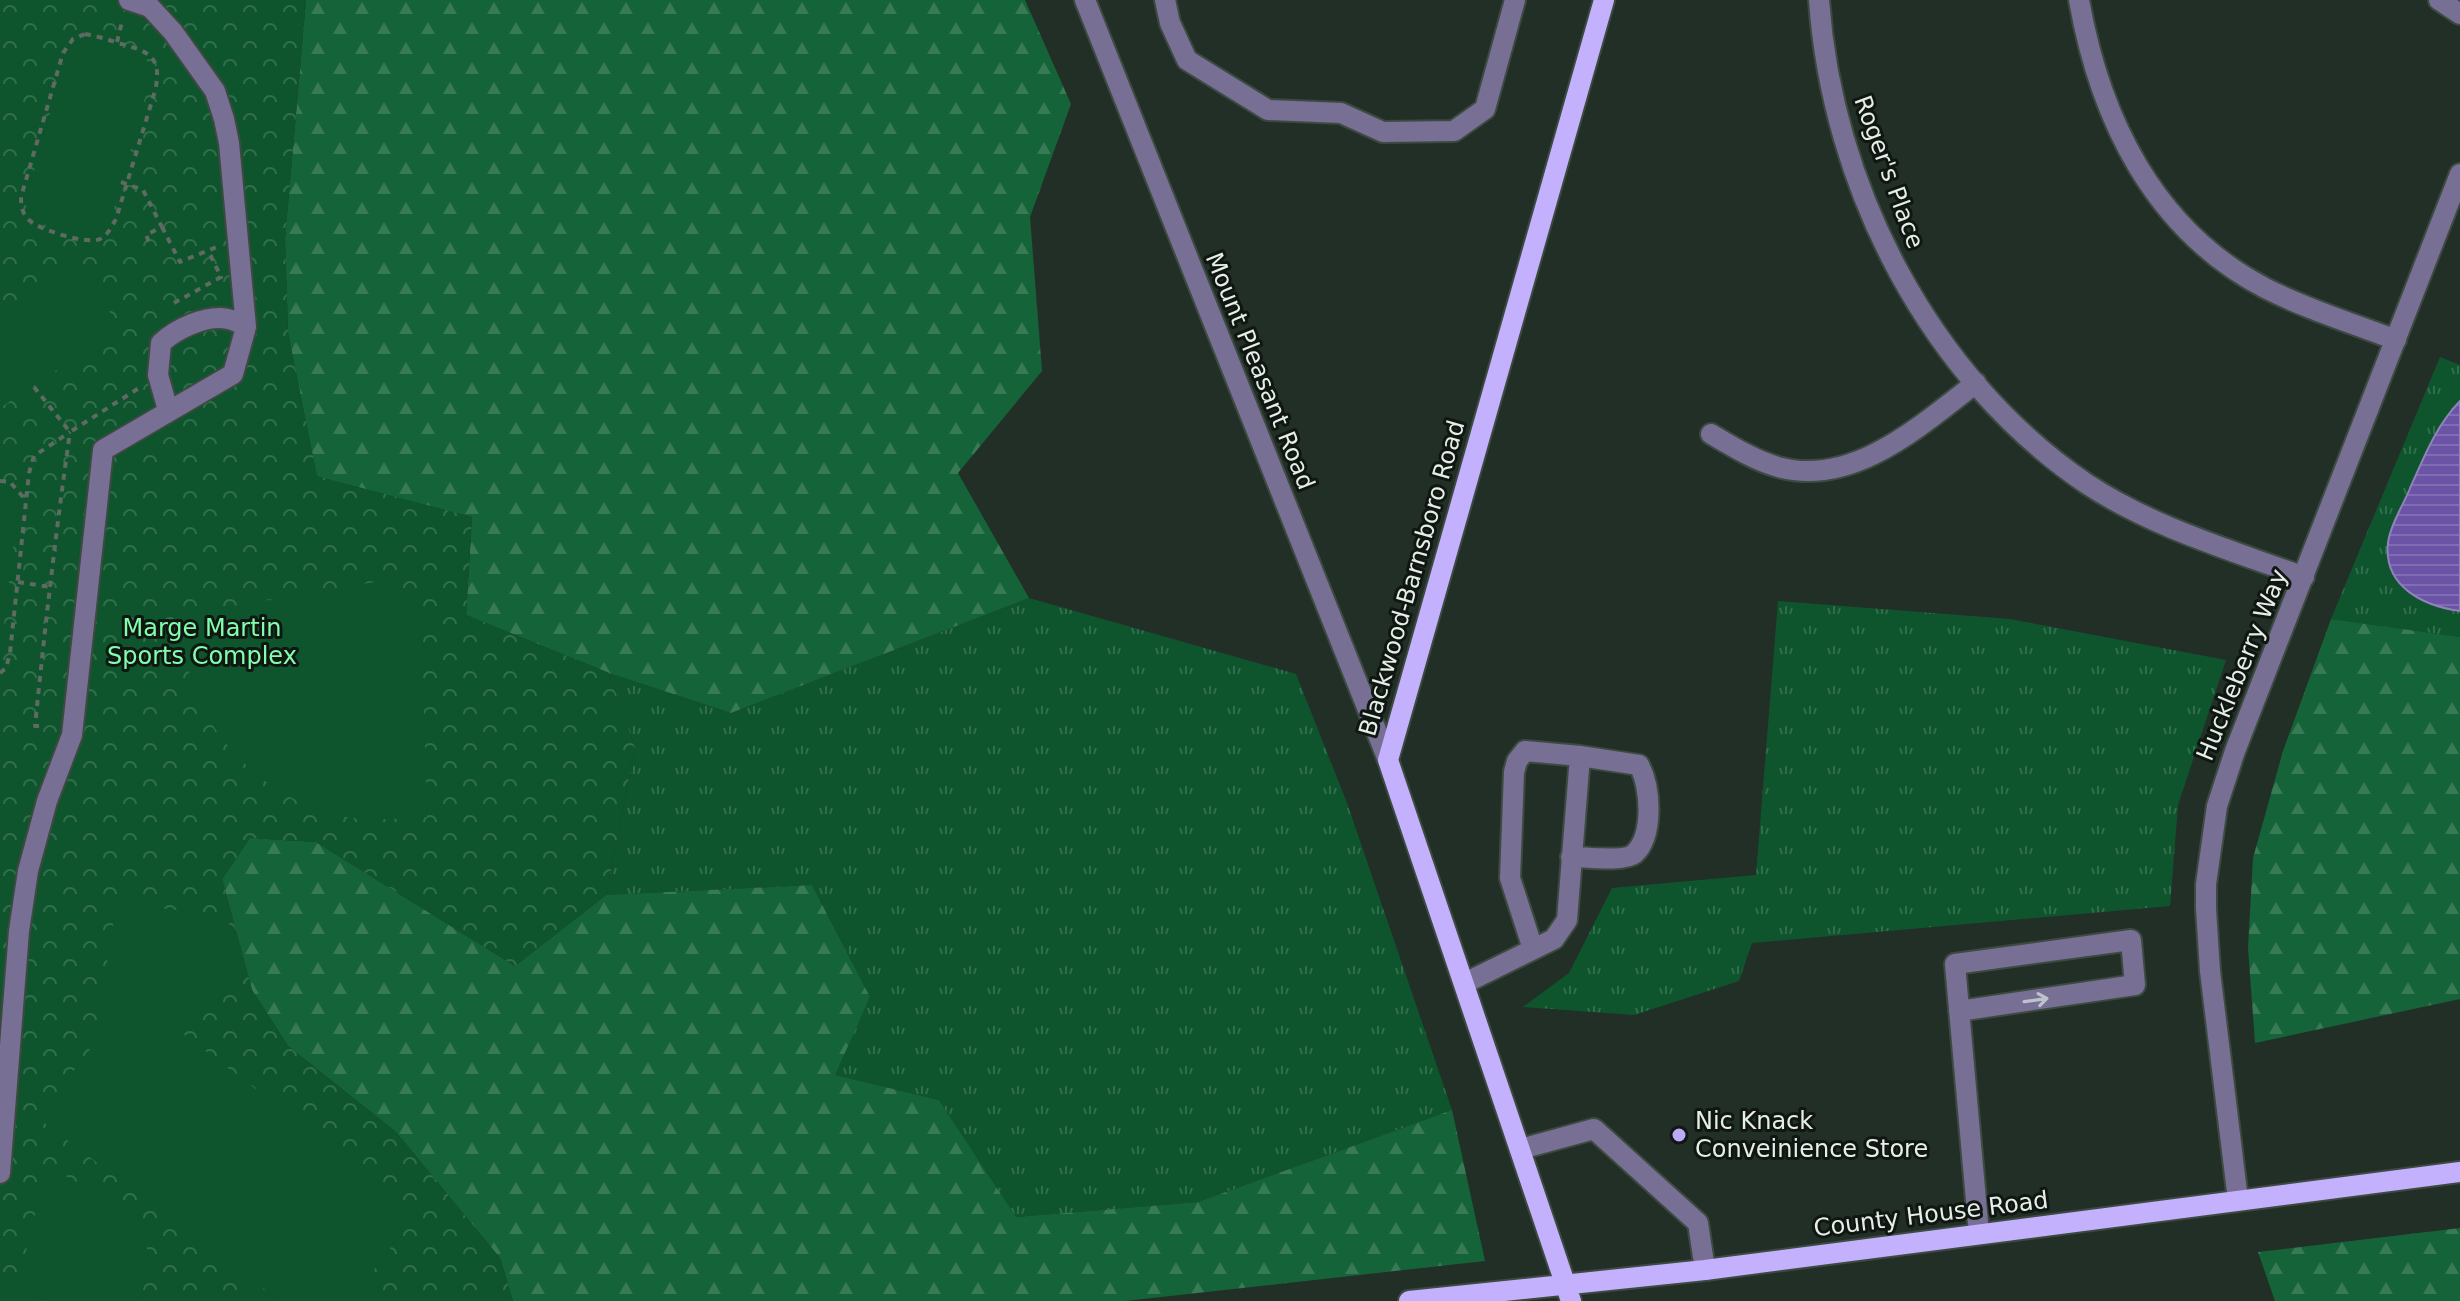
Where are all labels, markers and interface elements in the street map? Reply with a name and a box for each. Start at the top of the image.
street label: Roger's Place [1848,92,1930,252]
street label: Mount Pleasant Road [1200,248,1320,494]
street label: Blackwood-Barnsboro Road [1353,417,1471,739]
street label: Huckleberry Way [2191,565,2293,765]
park label: Marge Martin Sports Complex [107,614,297,670]
one-way arrow [2023,992,2048,1007]
place label: Nic Knack Conveinience Store [1695,1107,1928,1163]
marker: Nic Knack Conveinience Store [1670,1126,1688,1144]
street label: County House Road [1812,1186,2050,1242]

